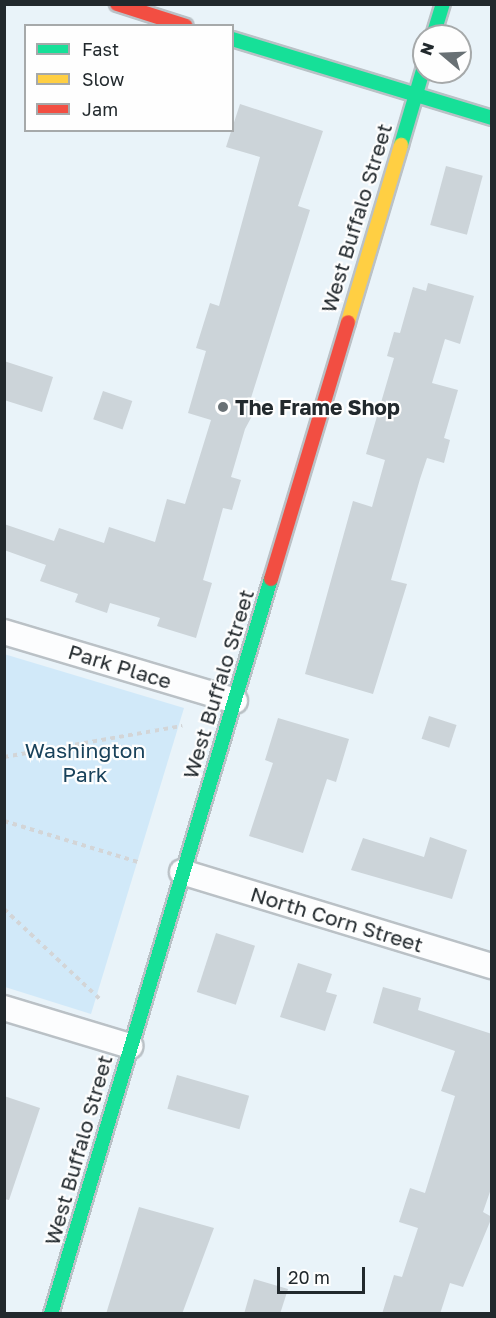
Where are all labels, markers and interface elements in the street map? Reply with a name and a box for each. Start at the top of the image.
legend [24,24,234,132]
north arrow [412,24,472,84]
text: Fast [82,38,119,60]
text: N [415,40,438,58]
text: Slow [82,68,124,90]
text: Jam [82,98,118,120]
street label: West Buffalo Street [315,120,397,316]
place label: The Frame Shop [235,394,400,420]
marker: The Frame Shop [216,400,230,414]
street label: West Buffalo Street [177,586,259,782]
street label: Park Place [65,638,175,694]
park label: Washington Park [25,737,145,787]
street label: North Corn Street [248,881,426,957]
street label: West Buffalo Street [39,1052,117,1248]
scale bar [280,1255,368,1293]
text: 20 m [288,1266,330,1288]

